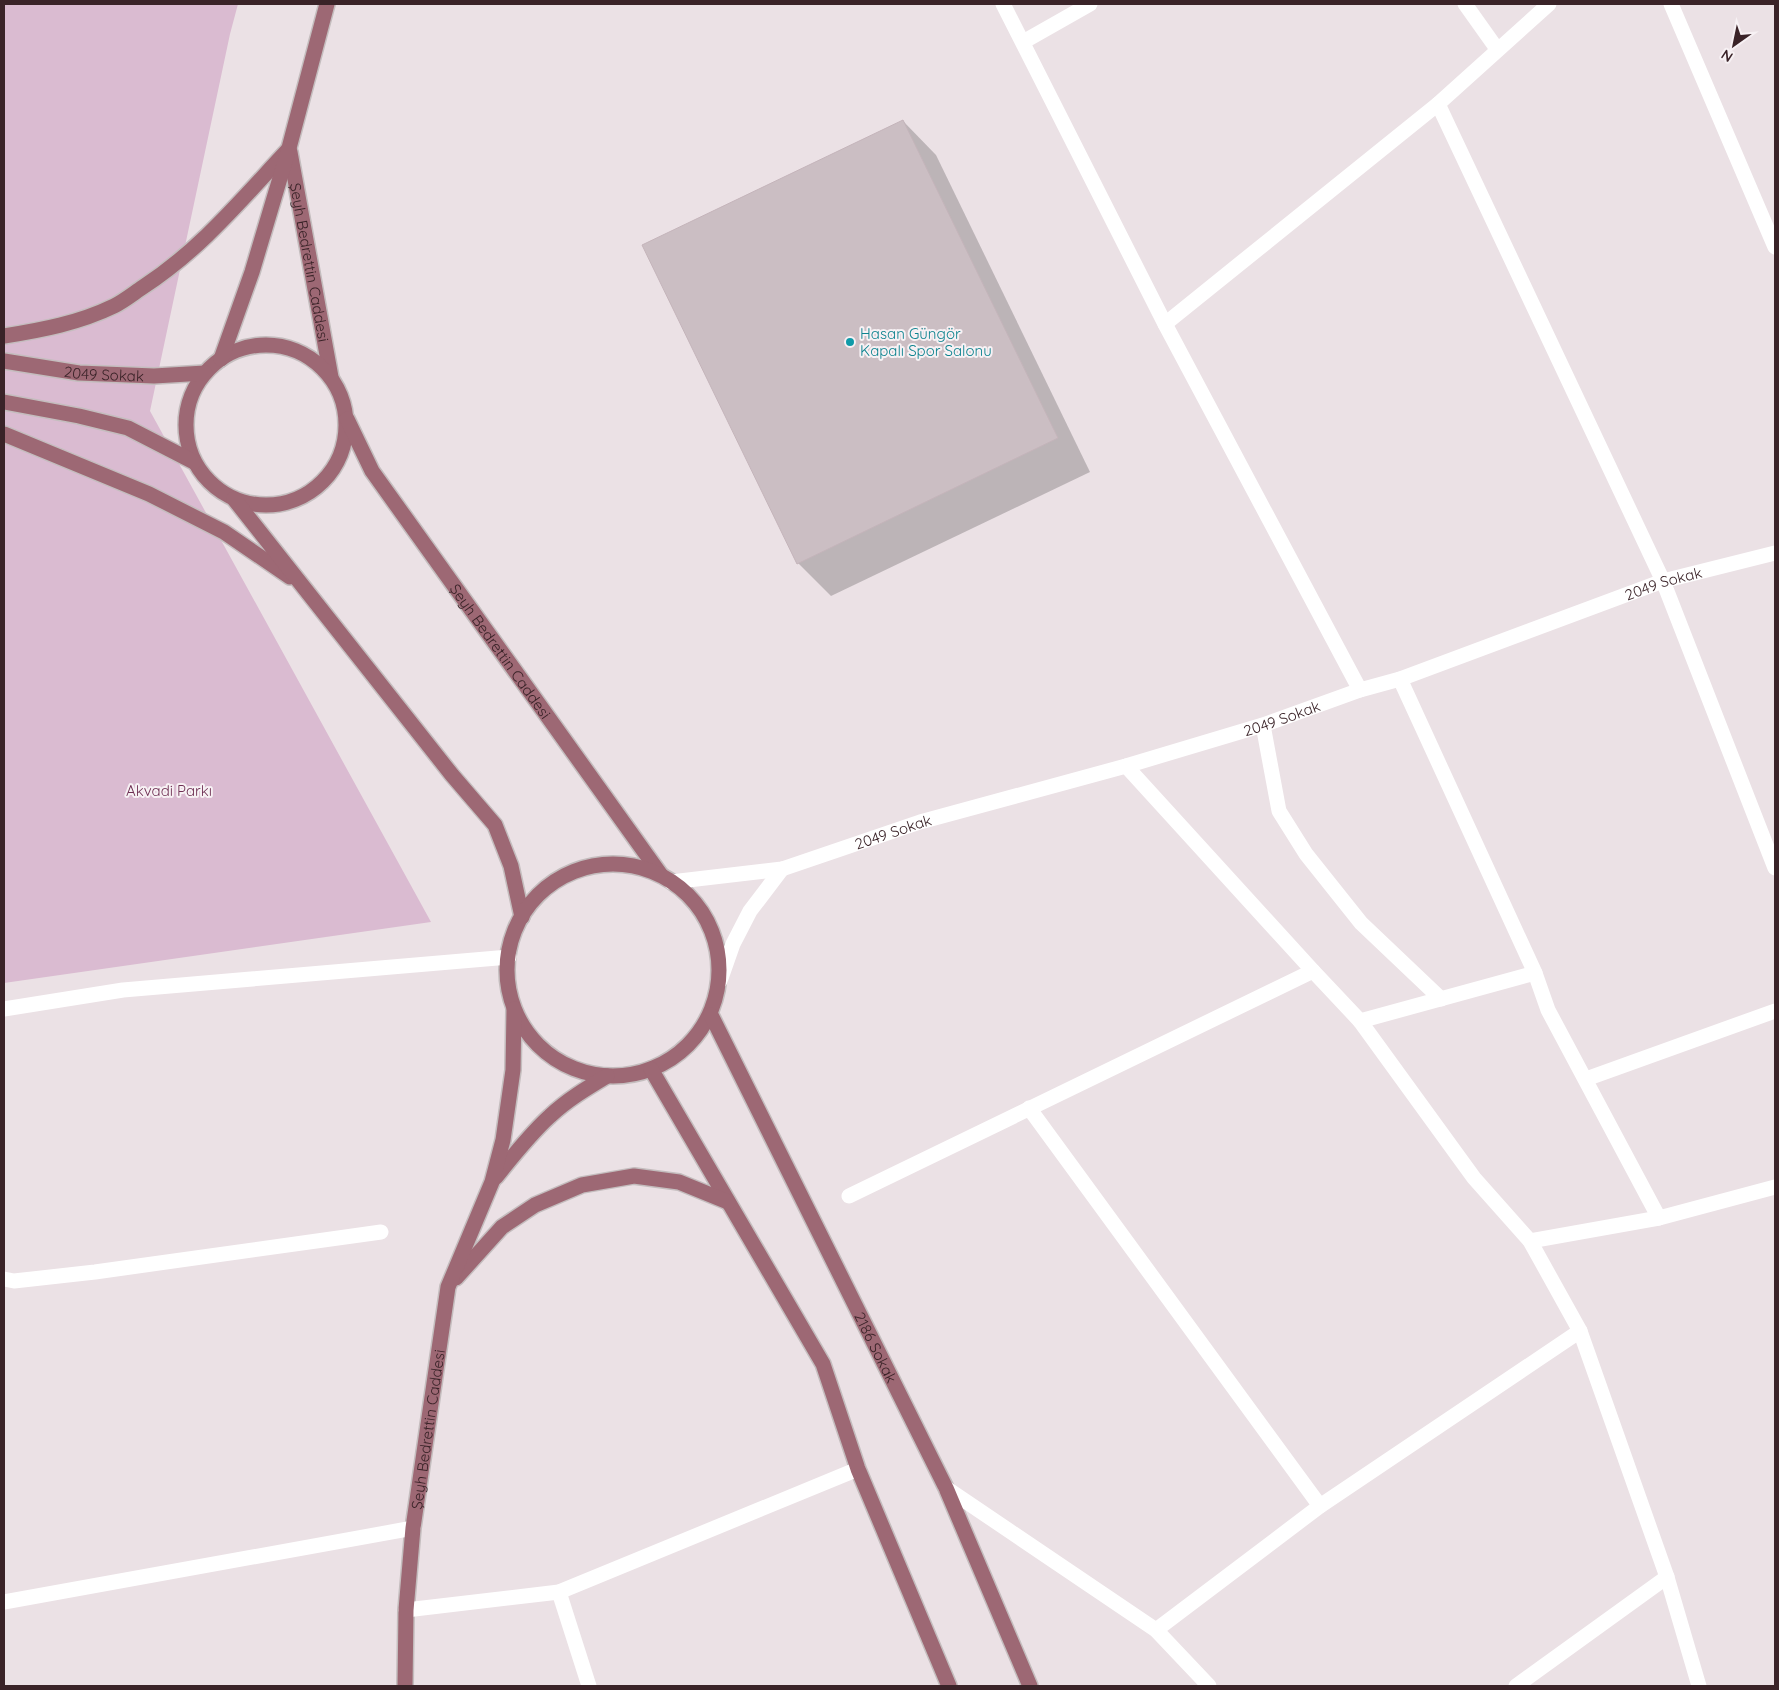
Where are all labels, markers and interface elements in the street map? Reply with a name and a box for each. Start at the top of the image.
north arrow [1709,20,1759,70]
text: N [1718,46,1736,66]
street label: Şeyh Bedrettin Caddesi [286,181,334,343]
place label: Hasan Güngör Kapalı Spor Salonu [860,324,992,360]
marker: Hasan Güngör Kapalı Spor Salonu [844,336,856,348]
street label: 2049 Sokak [63,361,144,385]
street label: 2049 Sokak [1622,562,1704,604]
street label: Şeyh Bedrettin Caddesi [446,580,555,722]
street label: 2049 Sokak [1241,696,1323,740]
park label: Akvadi Parkı [126,781,212,800]
street label: 2049 Sokak [852,810,934,853]
street label: 2186 Sokak [850,1309,902,1386]
street label: Şeyh Bedrettin Caddesi [406,1348,448,1511]

